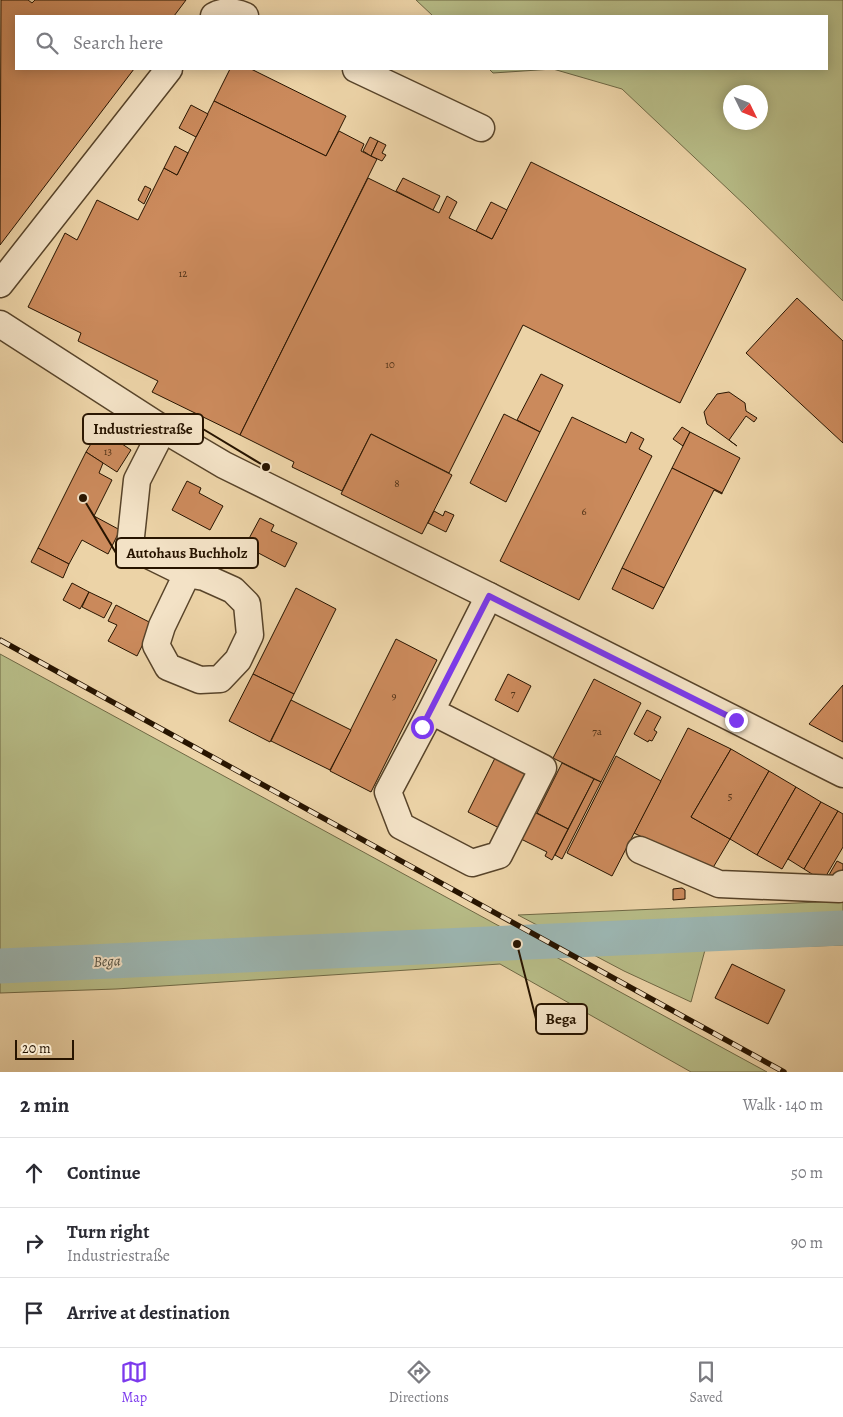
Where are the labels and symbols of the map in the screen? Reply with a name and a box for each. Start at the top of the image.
north arrow [723,85,768,130]
house number: 12 [179,266,188,281]
house number: 10 [385,357,395,372]
callout: Industriestraße [83,414,203,444]
text: Industriestraße [93,419,193,439]
house number: 13 [104,444,112,459]
house number: 8 [394,476,400,491]
house number: 6 [581,504,587,519]
callout: Autohaus Buchholz [116,538,258,568]
text: Autohaus Buchholz [125,543,248,563]
house number: 7 [511,686,516,701]
house number: 9 [391,688,397,703]
route end [725,709,748,732]
route start [411,716,434,739]
house number: 7a [592,724,603,739]
house number: 5 [728,789,733,804]
water label: Bega [93,950,121,972]
callout: Bega [536,1004,587,1034]
text: Bega [546,1009,577,1029]
scale bar [15,1037,74,1060]

